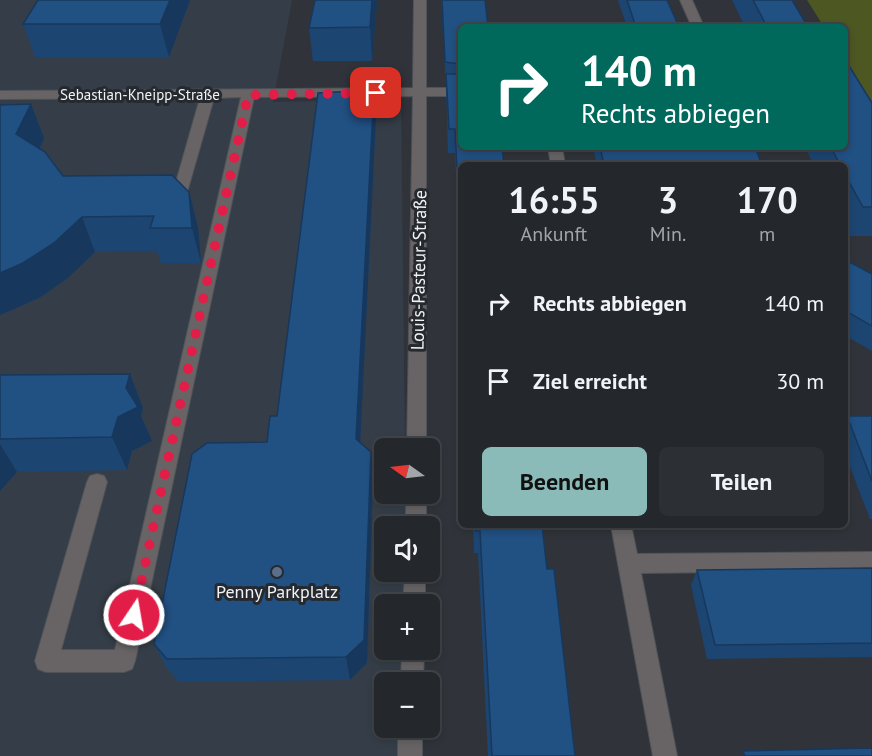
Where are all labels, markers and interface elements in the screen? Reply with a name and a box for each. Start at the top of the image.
text: 140 m [581,43,697,98]
icon: right [482,48,560,126]
pin [350,67,401,118]
icon: arrive [359,76,392,109]
street label: Sebastian-Kneipp-Straße [60,85,220,104]
text: Rechts abbiegen [581,96,770,130]
text: 16:55 [508,176,600,223]
text: 3 [658,176,678,223]
text: 170 [737,176,798,223]
street label: Louis-Pasteur-Straße [406,190,431,350]
text: Ankunft [521,221,587,247]
text: Min. [650,221,686,247]
text: m [759,221,775,247]
icon: right [482,287,515,320]
text: Rechts abbiegen [533,289,687,317]
text: 140 m [764,289,824,317]
icon: arrive [482,365,515,398]
text: Ziel erreicht [533,367,647,395]
text: 30 m [776,367,824,395]
north arrow [374,438,440,504]
map controls [374,438,440,738]
button: Beenden [482,447,647,516]
button: Teilen [659,447,824,516]
button: sound [374,516,440,582]
marker: Penny Parkplatz [270,565,284,579]
place label: Penny Parkplatz [216,580,338,603]
position arrow [102,583,166,647]
button: + [374,594,440,660]
button: − [374,672,440,738]

